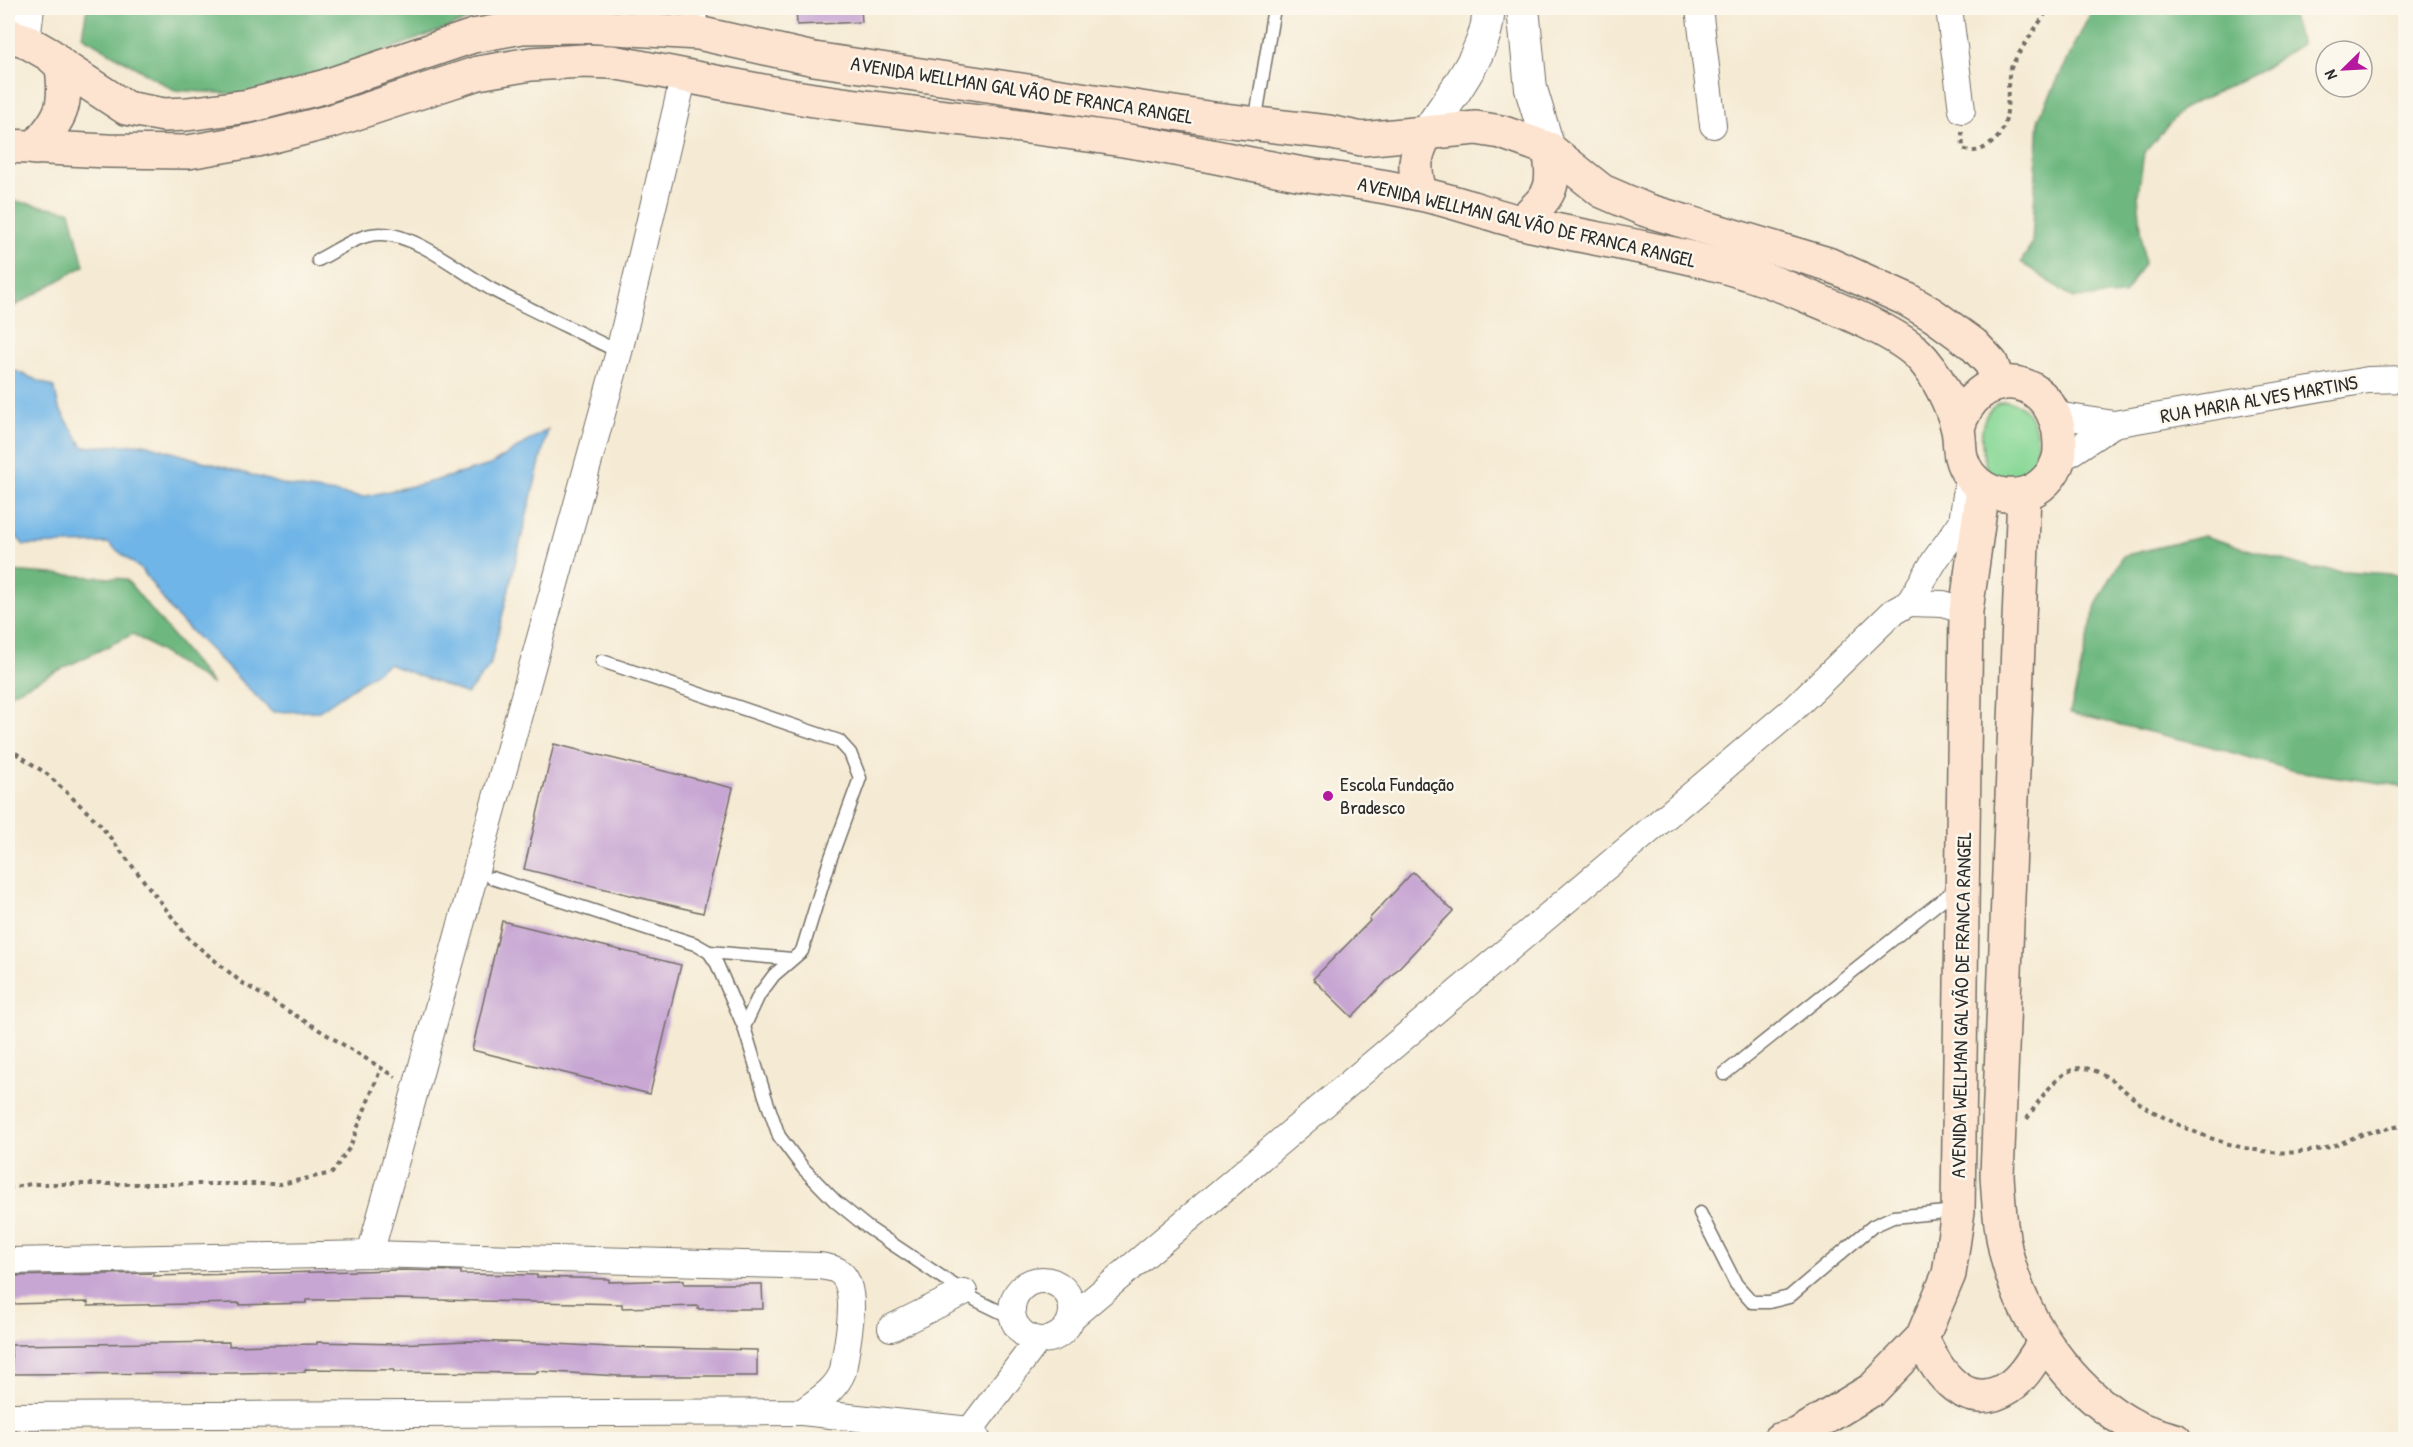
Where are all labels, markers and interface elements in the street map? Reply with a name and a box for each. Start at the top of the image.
north arrow [2314,39,2374,99]
street label: AVENIDA WELLMAN GALVÃO DE FRANCA RANGEL [849,49,1195,130]
text: N [2318,66,2342,83]
street label: AVENIDA WELLMAN GALVÃO DE FRANCA RANGEL [1355,169,1699,274]
street label: RUA MARIA ALVES MARTINS [2158,368,2360,429]
place label: Escola Fundação Bradesco [1340,770,1454,820]
marker: Escola Fundação Bradesco [1321,789,1335,803]
street label: AVENIDA WELLMAN GALVÃO DE FRANCA RANGEL [1944,832,1977,1178]

